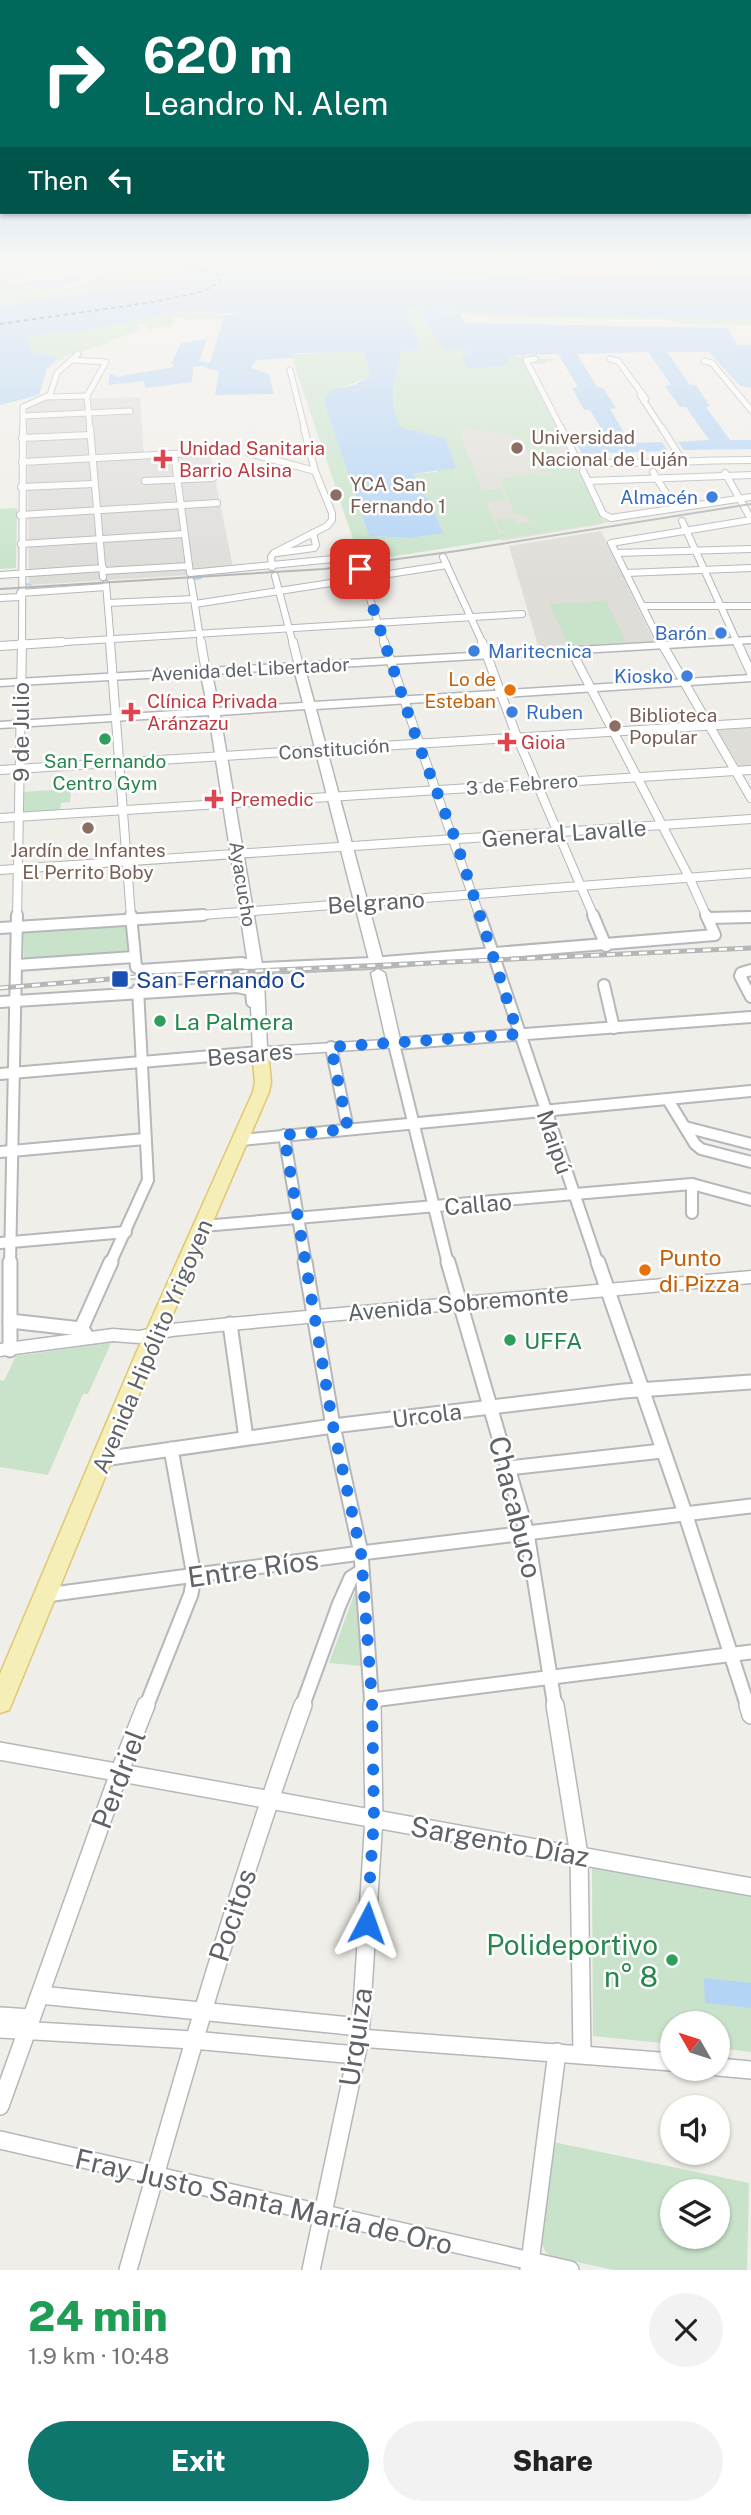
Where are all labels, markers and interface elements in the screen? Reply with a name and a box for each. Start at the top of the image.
text: 620 m [143,26,293,84]
icon: right [28,28,119,119]
text: Leandro N. Alem [143,85,388,122]
icon: left [102,161,140,199]
text: Then [28,165,88,196]
place label: Universidad Nacional de Luján [531,426,688,470]
place label: Unidad Sanitaria Barrio Alsina [179,437,325,481]
marker: Universidad Nacional de Luján [509,440,525,456]
marker: Unidad Sanitaria Barrio Alsina [153,449,173,469]
place label: YCA San Fernando 1 [350,473,446,517]
place label: Almacén [620,486,698,508]
marker: YCA San Fernando 1 [328,487,344,503]
marker: Almacén [704,489,720,505]
pin [330,539,390,599]
icon: arrive [341,550,379,588]
place label: Barón [655,622,707,644]
marker: Barón [713,625,729,641]
place label: Maritecnica [488,640,592,662]
marker: Maritecnica [466,643,482,659]
street label: Avenida del Libertador [150,653,350,685]
place label: Kiosko [614,665,673,687]
place label: Lo de Esteban [424,668,496,712]
marker: Kiosko [679,668,695,684]
street label: 9 de Julio [7,682,34,782]
marker: Lo de Esteban [502,682,518,698]
place label: Clínica Privada Aránzazu [147,690,277,734]
place label: Ruben [526,701,583,723]
marker: Clínica Privada Aránzazu [121,702,141,722]
marker: Ruben [504,704,520,720]
place label: Biblioteca Popular [629,704,717,748]
marker: Biblioteca Popular [607,718,623,734]
marker: San Fernando Centro Gym [97,731,113,747]
place label: Gioia [521,731,566,753]
street label: Constitución [278,734,390,764]
marker: Gioia [499,734,515,750]
place label: San Fernando Centro Gym [44,750,166,794]
street label: 3 de Febrero [465,769,579,799]
place label: Premedic [230,788,314,810]
marker: Premedic [204,789,224,809]
street label: General Lavalle [481,814,647,852]
marker: Jardín de Infantes El Perrito Boby [80,820,96,836]
place label: Jardín de Infantes El Perrito Boby [10,839,166,883]
street label: Ayacucho [225,840,261,928]
street label: Belgrano [326,885,426,919]
place label: San Fernando C [136,966,305,993]
marker: San Fernando C [110,969,130,989]
place label: La Palmera [174,1008,293,1035]
marker: La Palmera [152,1013,168,1029]
street label: Besares [206,1037,294,1071]
street label: Maipú [532,1106,578,1178]
street label: Callao [443,1188,513,1220]
street label: Avenida Hipólito Yrigoyen [86,1215,218,1477]
place label: Punto di Pizza [659,1244,740,1297]
marker: Punto di Pizza [637,1262,653,1278]
street label: Avenida Sobremonte [346,1280,570,1326]
place label: UFFA [524,1327,582,1354]
marker: UFFA [502,1332,518,1348]
street label: Urcola [391,1397,463,1433]
street label: Chacabuco [482,1433,550,1581]
street label: Entre Ríos [185,1542,321,1594]
street label: Perdriel [84,1725,152,1833]
street label: Sargento Díaz [408,1809,592,1873]
street label: Pocitos [202,1864,262,1966]
position arrow [330,1886,404,1960]
place label: Polideportivo n° 8 [486,1928,658,1993]
marker: Polideportivo n° 8 [664,1952,680,1968]
street label: Urquiza [332,1985,378,2089]
north arrow [660,2011,730,2081]
map controls [660,2011,730,2249]
button: sound [660,2095,730,2165]
street label: Fray Justo Santa María de Oro [72,2141,456,2261]
button: layers [660,2179,730,2249]
text: 24 min [28,2291,168,2340]
button: close [649,2293,723,2367]
text: 1.9 km · 10:48 [28,2342,169,2369]
button: Exit [28,2421,369,2501]
button: Share [383,2421,723,2501]

